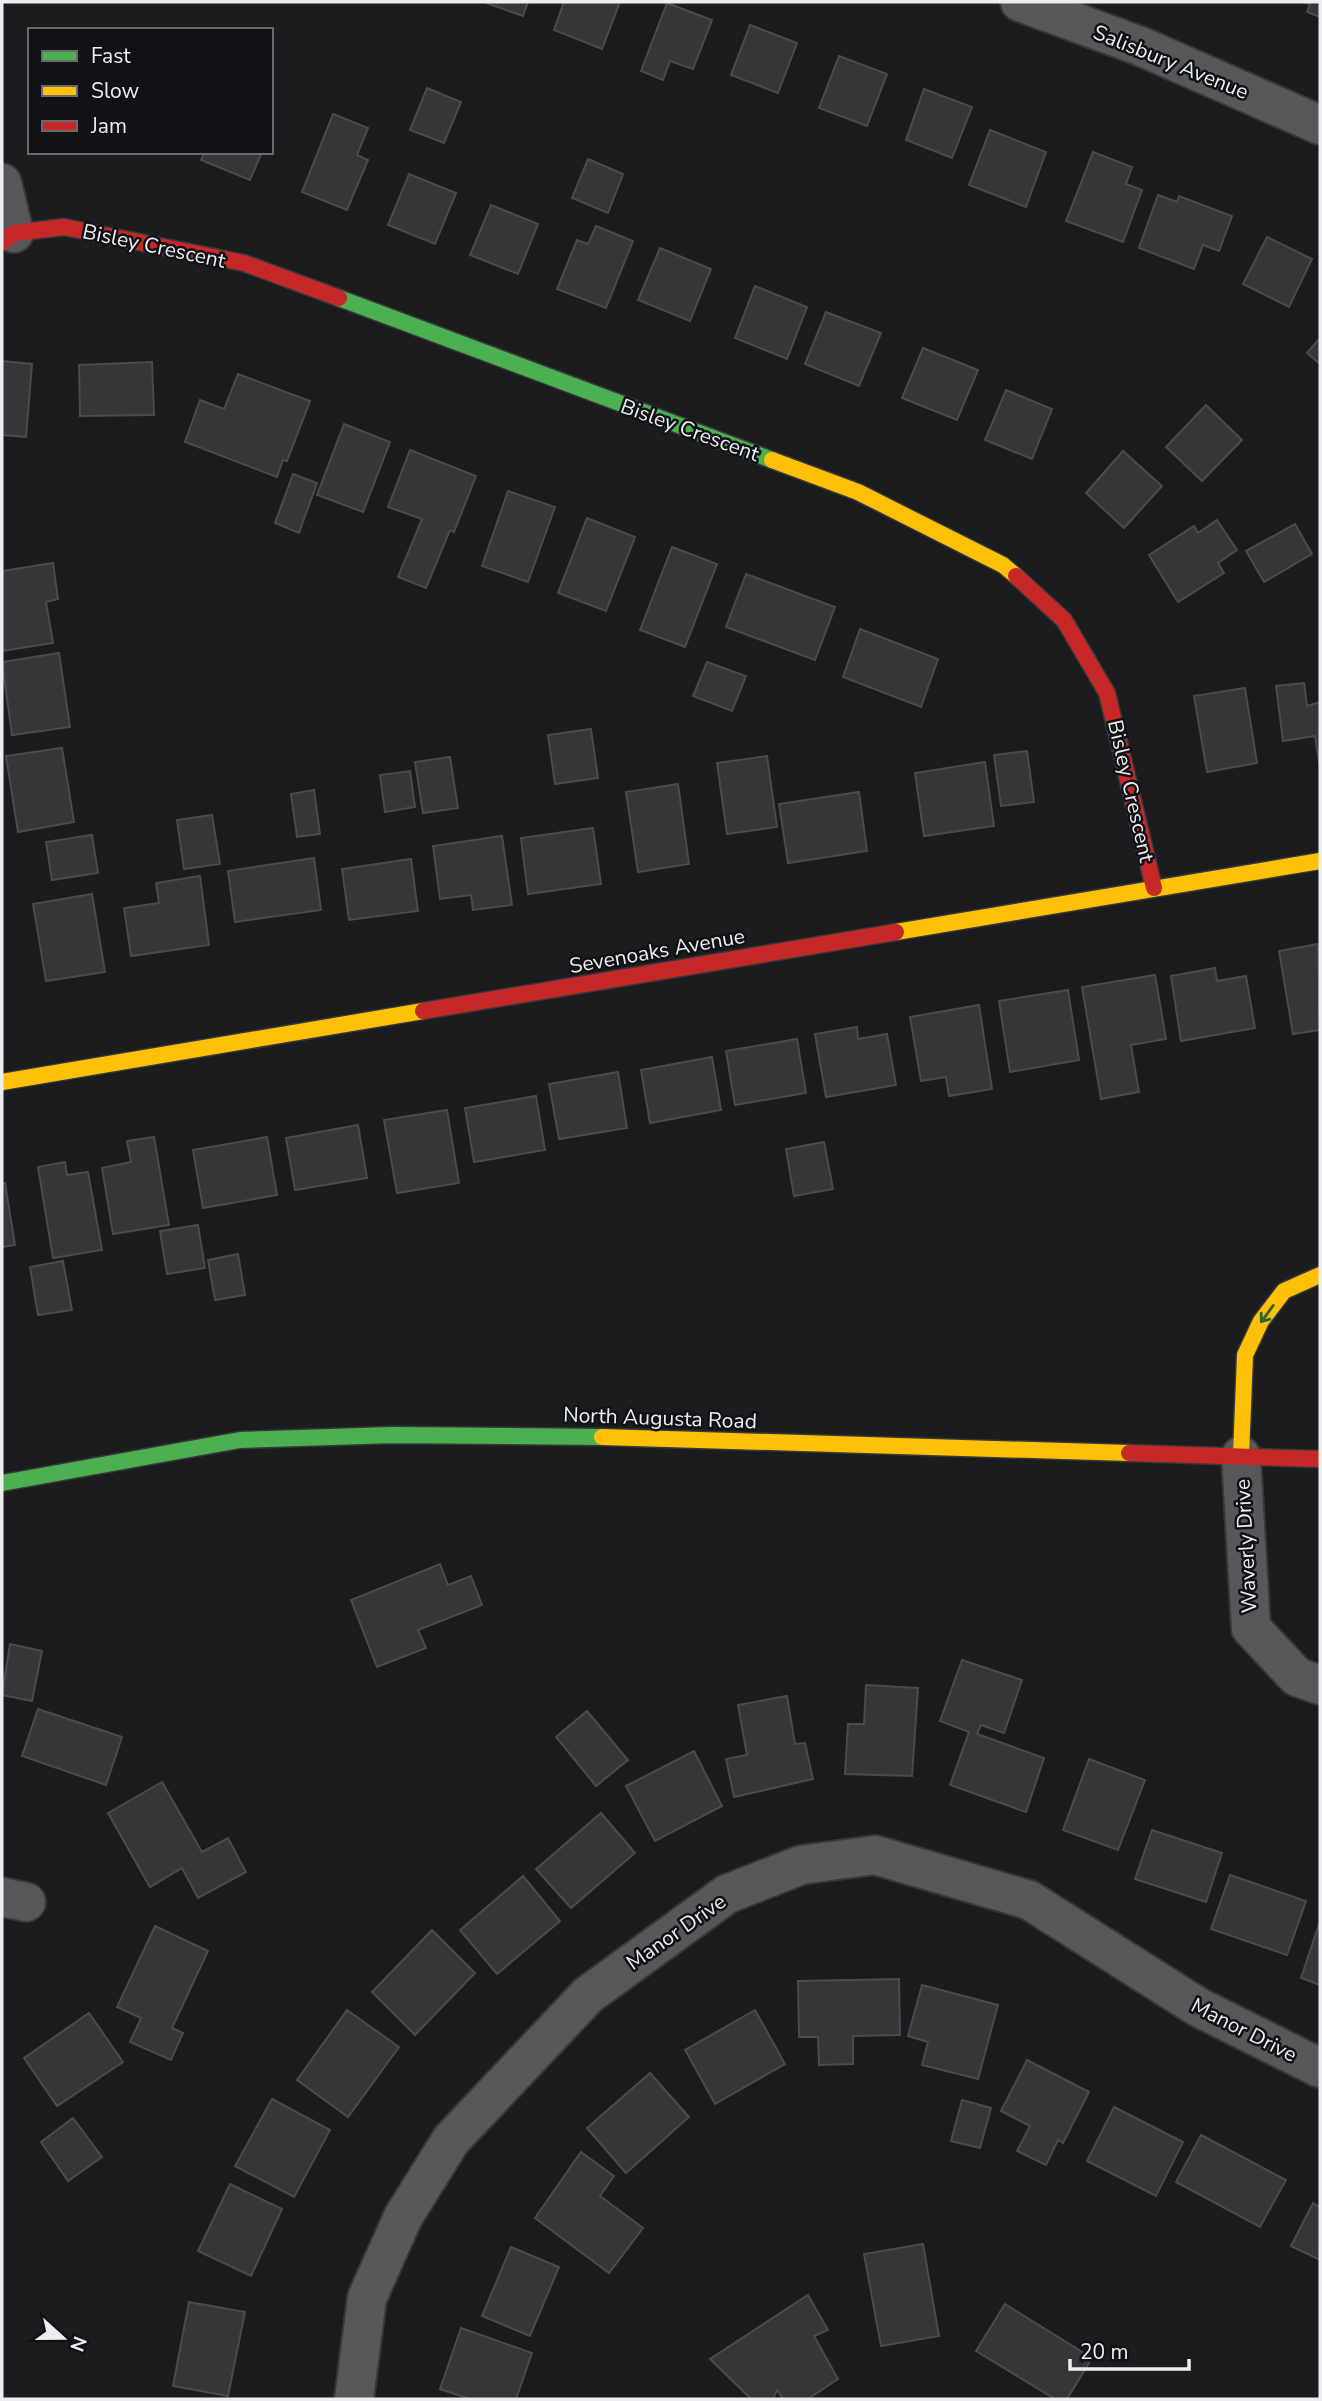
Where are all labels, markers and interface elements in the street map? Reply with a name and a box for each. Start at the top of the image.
street label: Salisbury Avenue [1089,18,1253,106]
legend [28,28,273,154]
text: Fast [91,42,131,70]
text: Slow [91,77,140,105]
text: Jam [90,112,127,140]
street label: Bisley Crescent [80,217,229,275]
street label: Bisley Crescent [617,392,764,468]
street label: Bisley Crescent [1101,717,1161,866]
street label: Sevenoaks Avenue [567,922,747,980]
one-way arrow [1260,1304,1274,1323]
street label: North Augusta Road [563,1401,757,1435]
street label: Waverly Drive [1229,1478,1263,1614]
street label: Manor Drive [621,1887,731,1977]
street label: Manor Drive [1186,1991,1302,2069]
north arrow [28,2303,98,2373]
scale bar [1070,2328,1189,2372]
text: N [63,2332,93,2355]
text: 20 m [1080,2338,1129,2366]

